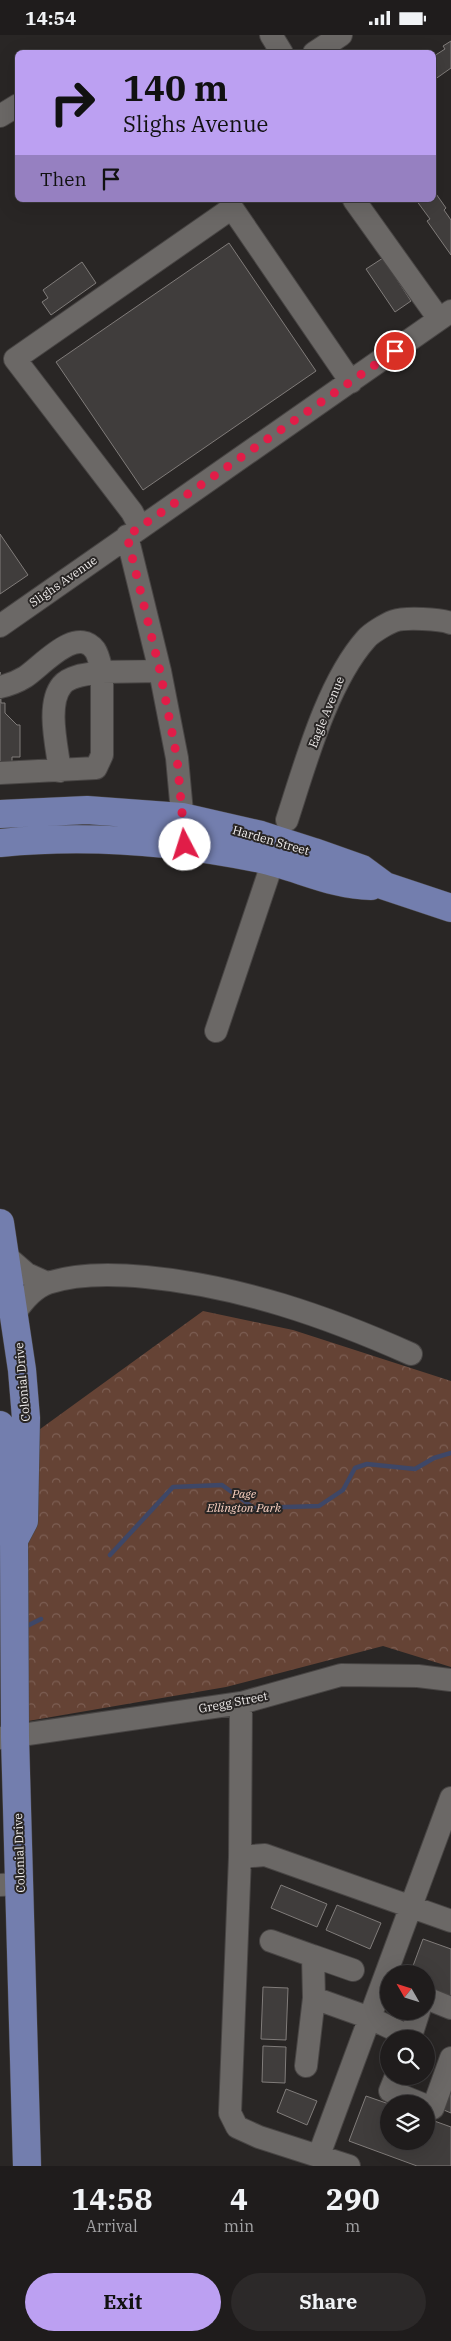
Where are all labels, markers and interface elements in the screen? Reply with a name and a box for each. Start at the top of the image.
text: 14:54 [25,6,76,30]
text: 140 m [123,65,228,111]
icon: right [40,70,105,135]
text: Slighs Avenue [123,109,268,138]
icon: arrive [97,165,125,193]
text: Then [40,167,87,191]
pin [374,330,416,372]
icon: arrive [381,337,409,365]
street label: Slighs Avenue [26,552,100,610]
street label: Eagle Avenue [305,674,347,750]
position arrow [158,818,210,870]
street label: Harden Street [231,822,311,858]
street label: Colonial Drive [11,1342,33,1422]
park label: Page Ellington Park [206,1486,282,1515]
street label: Gregg Street [197,1688,269,1716]
street label: Colonial Drive [10,1813,28,1893]
north arrow [380,1965,435,2020]
map controls [380,1965,435,2150]
button: search [380,2030,435,2085]
button: layers [380,2095,435,2150]
text: 14:58 [71,2179,152,2218]
text: 4 [230,2179,248,2218]
text: 290 [326,2179,380,2218]
text: Arrival [86,2216,138,2236]
text: min [224,2216,254,2236]
text: m [345,2216,360,2236]
button: Exit [25,2273,221,2331]
button: Share [231,2273,426,2331]

